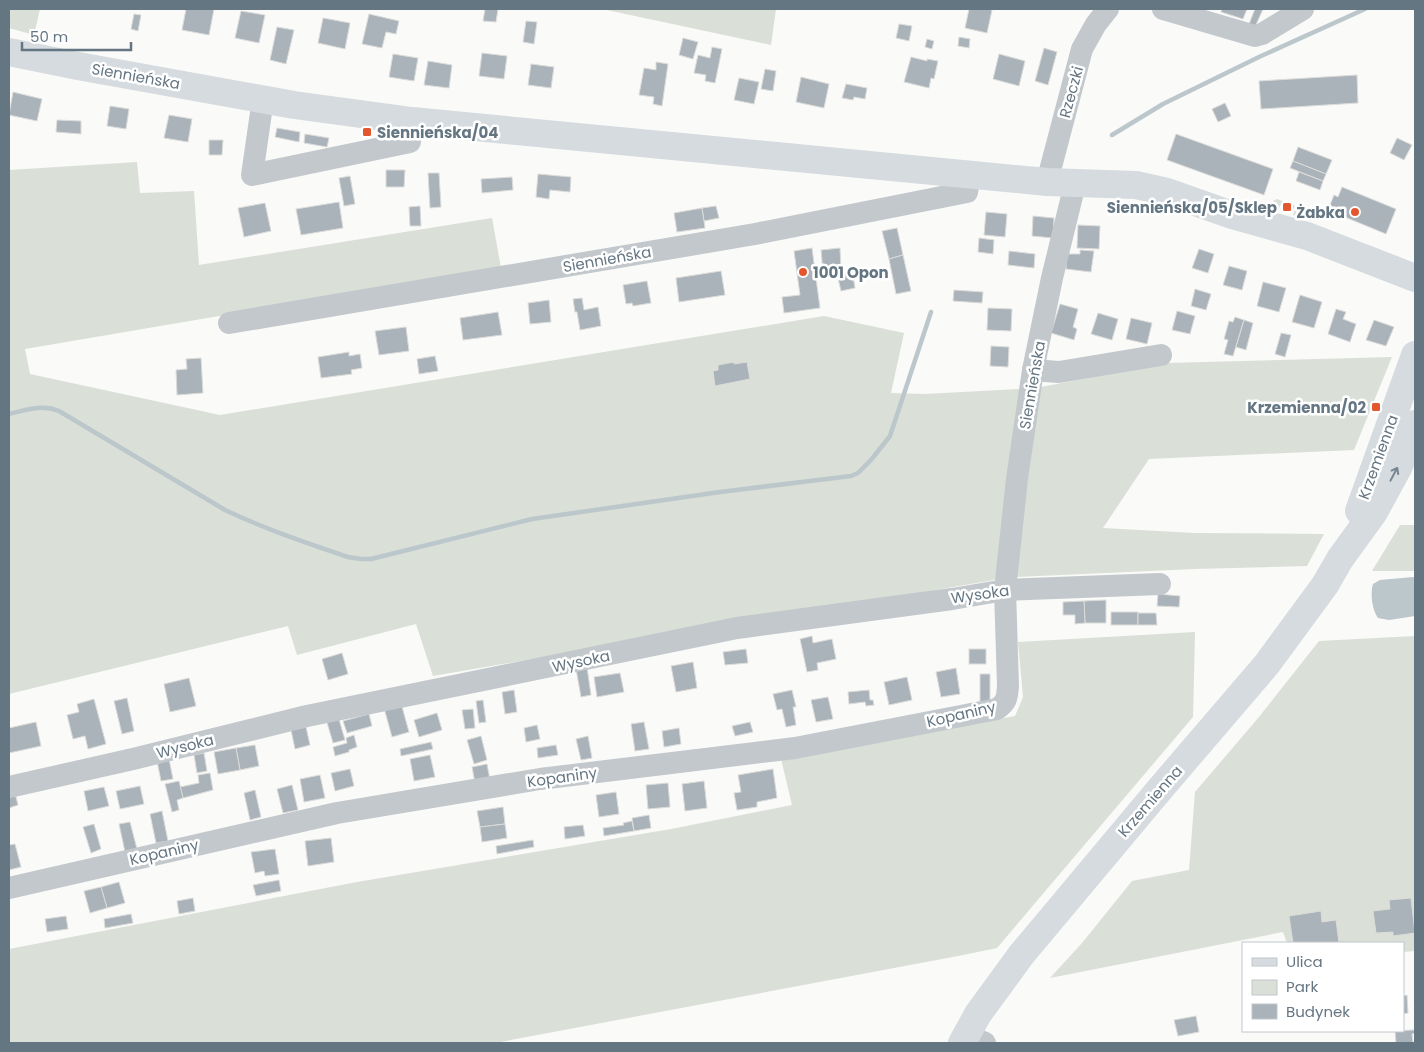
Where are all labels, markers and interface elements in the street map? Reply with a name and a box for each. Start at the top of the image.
scale bar [22,20,131,52]
text: 50 m [30,26,68,47]
street label: Siennieńska [90,58,182,94]
street label: Rzeczki [1054,64,1088,120]
place label: Siennieńska/04 [377,122,498,143]
marker: Siennieńska/04 [361,126,373,138]
place label: Siennieńska/05/Sklep [1107,197,1277,218]
marker: Siennieńska/05/Sklep [1281,201,1293,213]
place label: Żabka [1296,202,1345,223]
marker: Żabka [1349,206,1361,218]
street label: Siennieńska [561,241,653,277]
place label: 1001 Opon [813,262,889,283]
marker: 1001 Opon [797,266,809,278]
street label: Siennieńska [1014,339,1050,431]
place label: Krzemienna/02 [1247,397,1366,418]
marker: Krzemienna/02 [1370,401,1382,413]
street label: Krzemienna [1353,412,1403,502]
one-way arrow [1390,467,1399,482]
street label: Wysoka [950,580,1010,608]
street label: Wysoka [550,645,612,677]
street label: Kopaniny [924,696,998,732]
street label: Wysoka [154,729,216,763]
street label: Krzemienna [1113,761,1187,841]
street label: Kopaniny [526,762,599,792]
street label: Kopaniny [127,834,201,870]
legend [1242,942,1404,1032]
text: Ulica [1286,951,1323,972]
text: Park [1286,976,1318,997]
text: Budynek [1286,1001,1350,1022]

